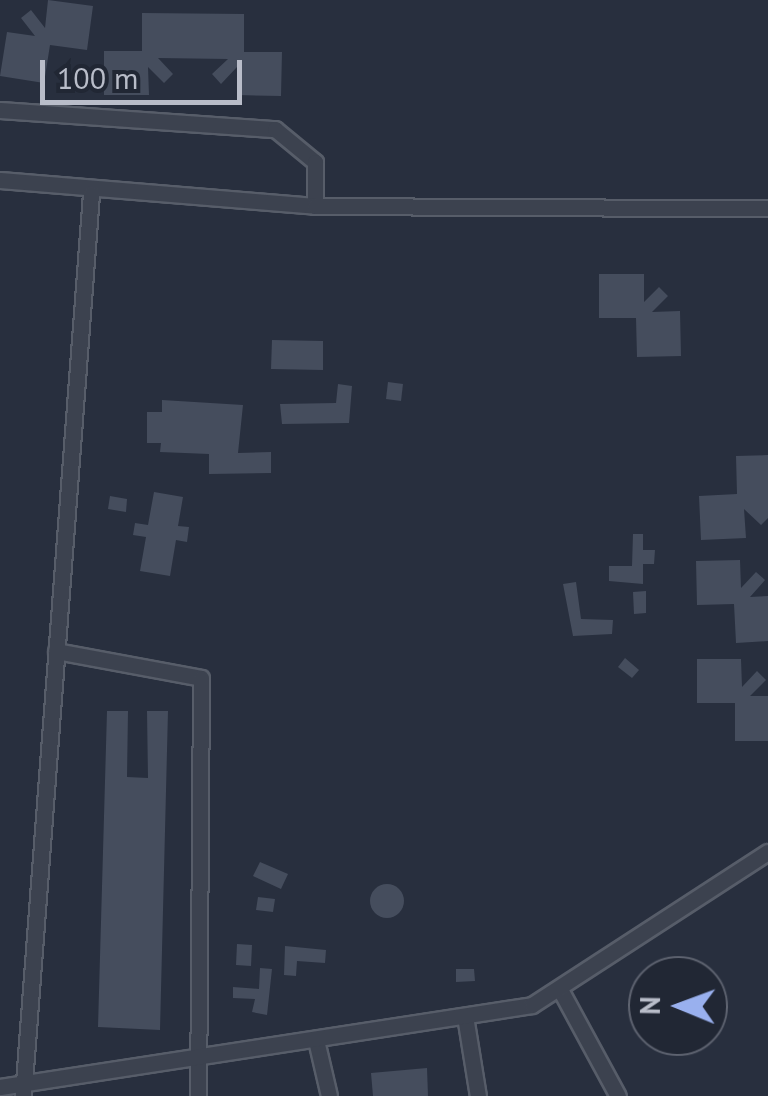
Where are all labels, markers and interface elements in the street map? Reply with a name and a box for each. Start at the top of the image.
scale bar [45,40,248,102]
text: 100 m [57,58,138,97]
north arrow [628,956,728,1056]
text: N [631,996,668,1015]

